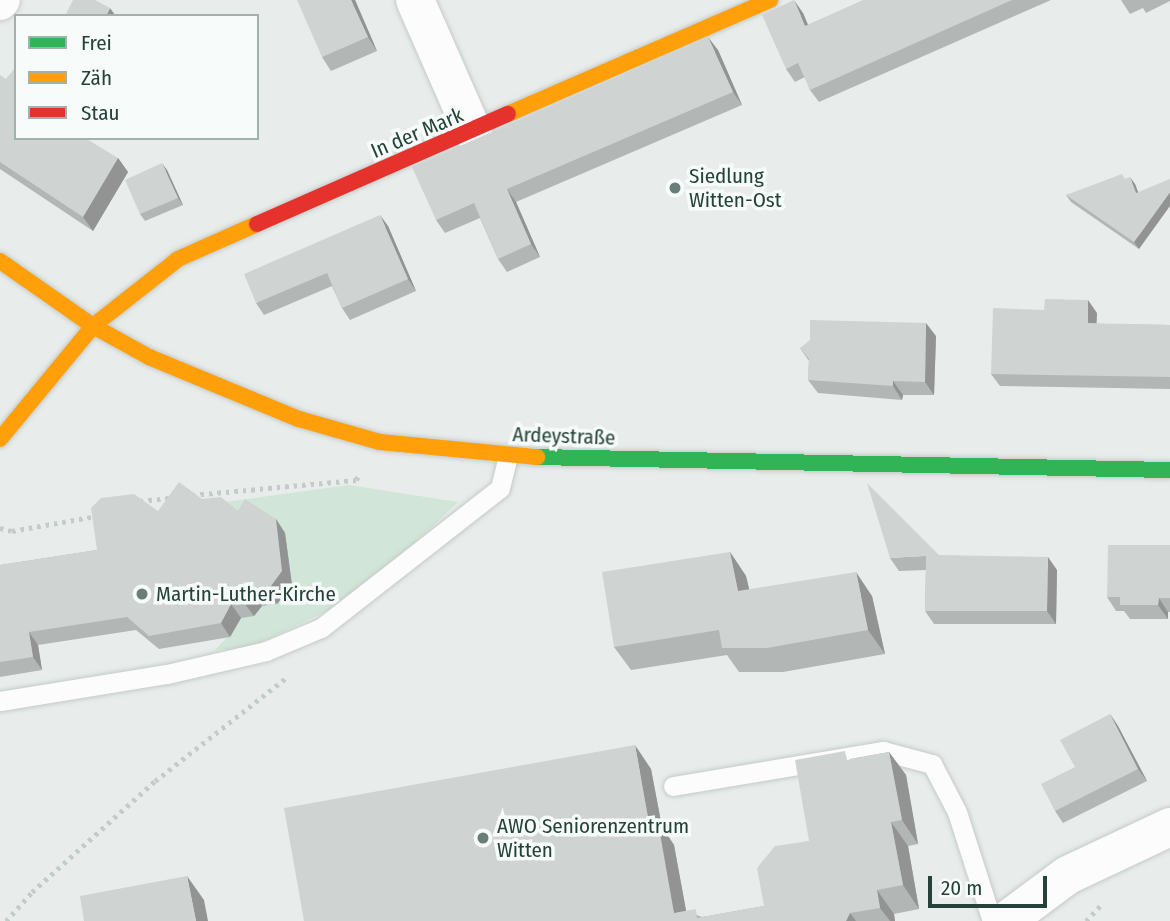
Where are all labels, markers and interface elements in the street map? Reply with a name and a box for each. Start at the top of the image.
legend [14,14,259,140]
text: Frei [81,30,112,56]
text: Zäh [81,65,112,91]
text: Stau [81,100,119,126]
street label: In der Mark [367,102,467,164]
place label: Siedlung Witten-Ost [689,163,782,213]
marker: Siedlung Witten-Ost [667,180,683,196]
street label: Ardeystraße [512,422,616,450]
place label: Martin-Luther-Kirche [156,581,336,607]
marker: Martin-Luther-Kirche [134,586,150,602]
place label: AWO Seniorenzentrum Witten [497,813,689,863]
marker: AWO Seniorenzentrum Witten [475,830,491,846]
scale bar [932,862,1051,906]
text: 20 m [941,875,982,901]

